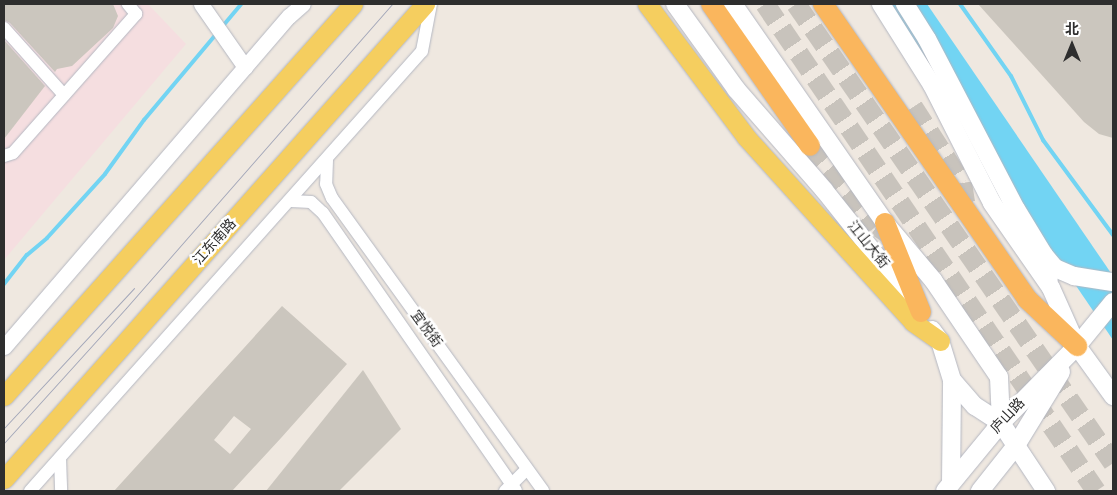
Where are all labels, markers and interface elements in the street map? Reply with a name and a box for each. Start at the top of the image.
north arrow [1047,20,1097,70]
text: 北 [1065,20,1079,40]
street label: 江东南路 [190,216,240,268]
street label: 江山大街 [844,218,892,272]
street label: 宜悦街 [407,307,445,351]
street label: 庐山路 [988,395,1028,437]

